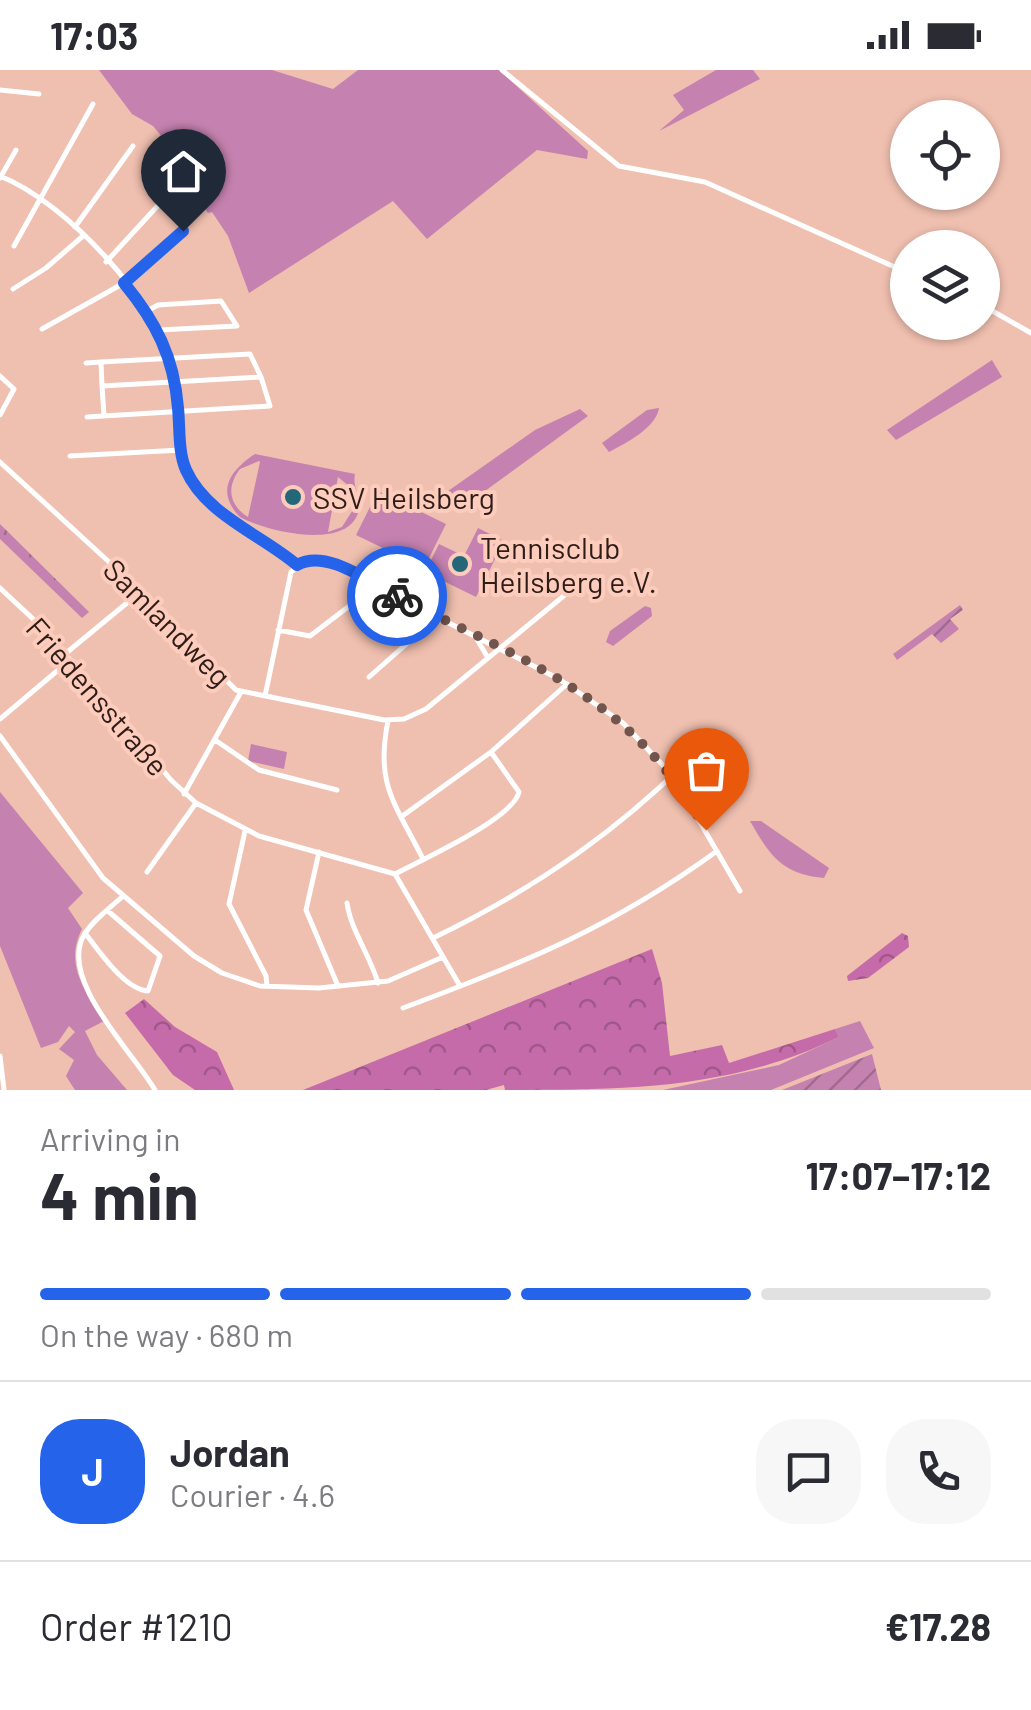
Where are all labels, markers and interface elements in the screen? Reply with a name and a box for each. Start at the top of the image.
text: 17:03 [50,12,138,58]
map controls [890,100,1000,340]
button: locate [890,100,1000,210]
pin [141,129,226,232]
icon: home [156,144,211,199]
button: layers [890,230,1000,340]
place label: SSV Heilsberg [313,479,495,515]
marker: SSV Heilsberg [282,486,304,508]
place label: Tennisclub Heilsberg e.V. [480,529,657,599]
courier [347,546,447,646]
street label: Samlandweg [97,551,239,693]
marker: Tennisclub Heilsberg e.V. [449,553,471,575]
icon: bike [370,569,425,624]
street label: Friedensstraße [19,609,177,783]
pin [664,728,749,831]
icon: bag [679,743,734,798]
text: Arriving in [40,1119,180,1157]
text: 17:07–17:12 [805,1152,991,1198]
text: 4 min [40,1155,199,1233]
text: On the way · 680 m [40,1315,293,1353]
button: chat [756,1419,861,1524]
button: phone [886,1419,991,1524]
text: Jordan [170,1429,290,1475]
text: J [81,1448,104,1494]
text: Courier · 4.6 [170,1475,335,1513]
text: Order #1210 [40,1603,233,1649]
text: €17.28 [885,1603,991,1649]

